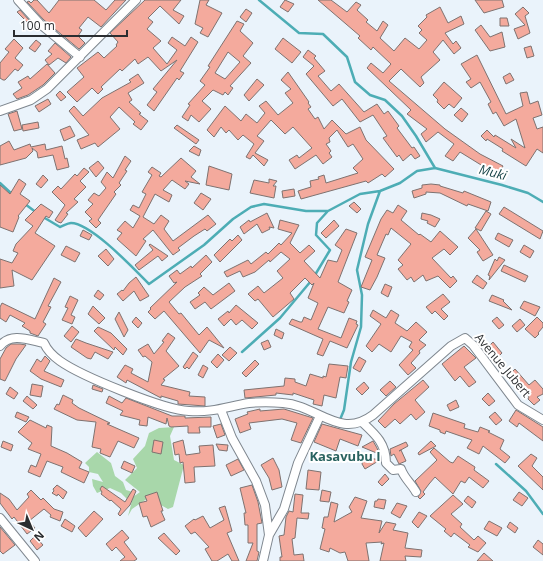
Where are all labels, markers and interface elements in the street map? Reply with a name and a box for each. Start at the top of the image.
scale bar [14,12,127,38]
text: 100 m [20,17,55,34]
water label: Muki [477,160,510,185]
street label: Avenue Jubert [471,329,535,401]
district label: Kasavubu I [309,447,381,465]
north arrow [12,509,52,549]
text: N [31,528,48,545]

